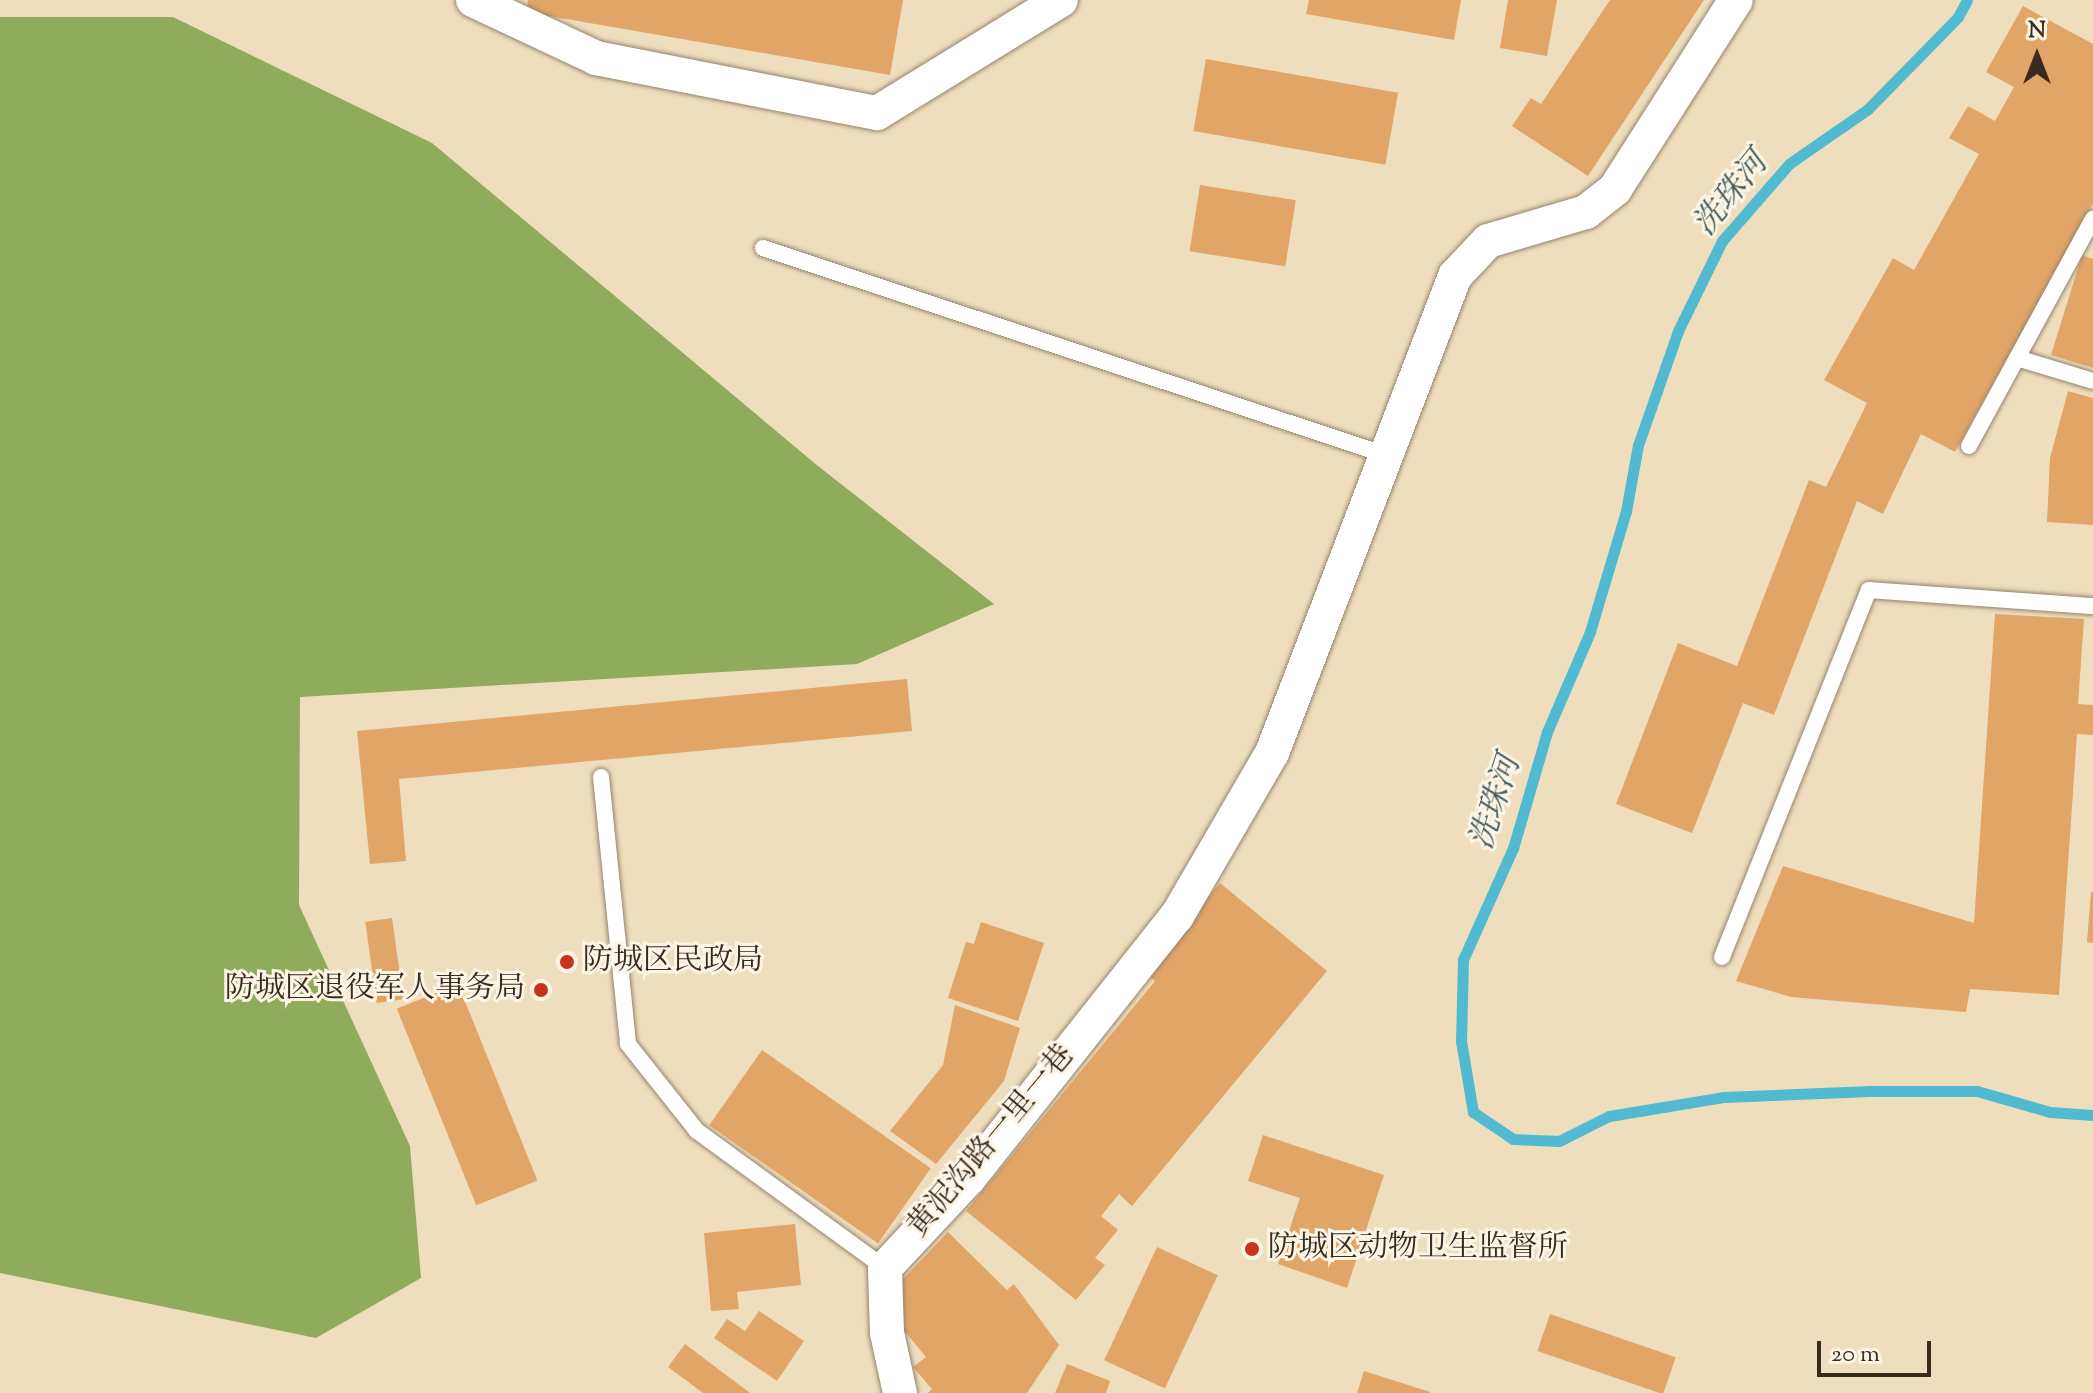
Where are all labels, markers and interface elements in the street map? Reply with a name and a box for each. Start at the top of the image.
north arrow [1997,16,2077,96]
text: N [2028,16,2046,48]
water label: 洗珠河 [1687,146,1777,244]
water label: 洗珠河 [1464,751,1530,855]
place label: 防城区民政局 [583,944,763,980]
marker: 防城区民政局 [558,953,576,971]
place label: 防城区退役军人事务局 [225,972,525,1008]
marker: 防城区退役军人事务局 [532,981,550,999]
street label: 黄泥沟路一里一巷 [901,1039,1083,1245]
place label: 防城区动物卫生监督所 [1268,1231,1568,1267]
marker: 防城区动物卫生监督所 [1243,1240,1261,1258]
scale bar [1821,1325,1935,1375]
text: 20 m [1831,1338,1880,1372]

